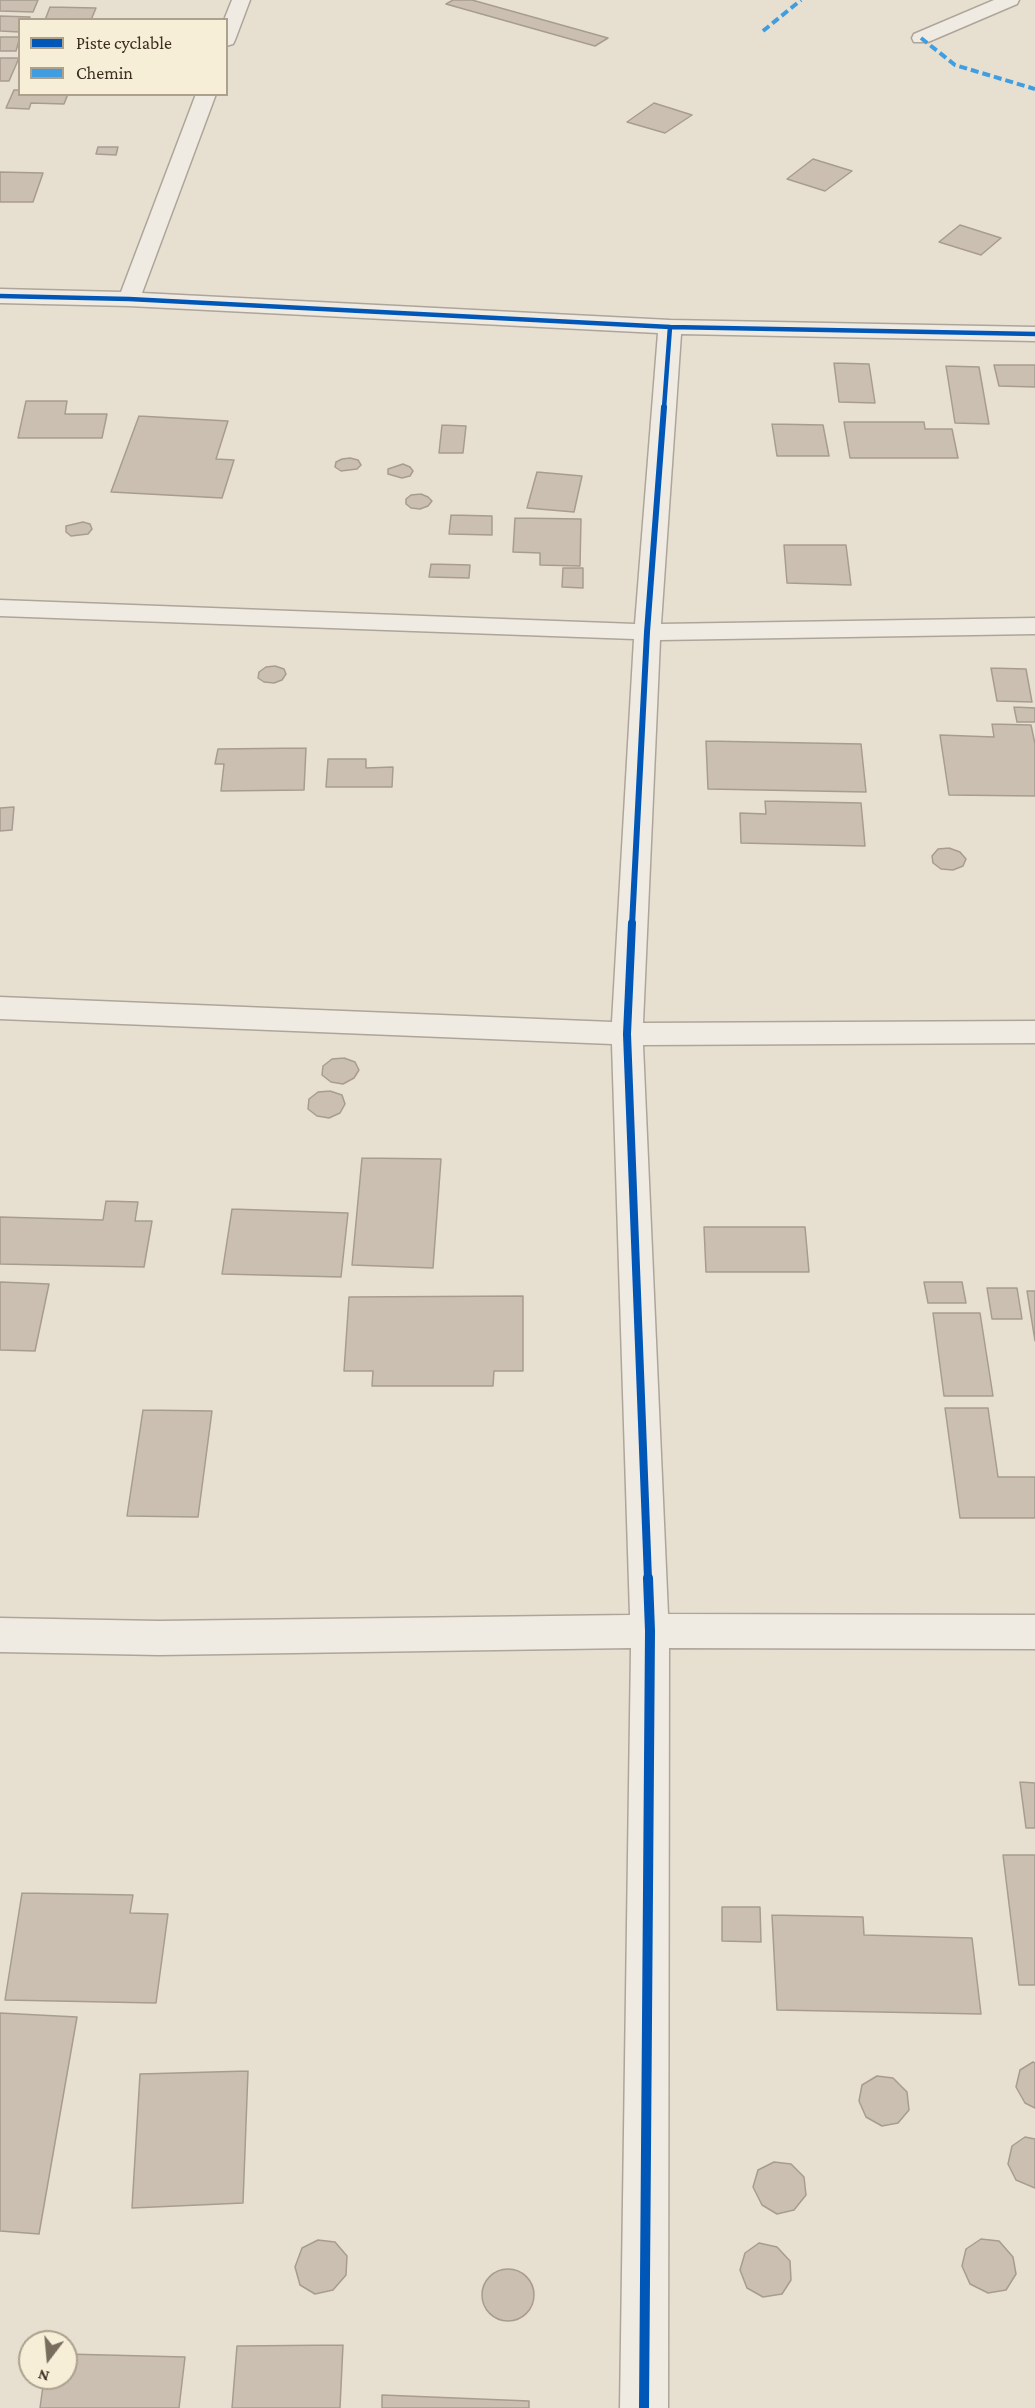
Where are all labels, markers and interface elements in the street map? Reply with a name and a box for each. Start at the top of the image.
legend [18,18,228,96]
text: Piste cyclable [76,33,172,53]
text: Chemin [76,63,133,83]
north arrow [18,2330,78,2390]
text: N [36,2366,51,2386]

